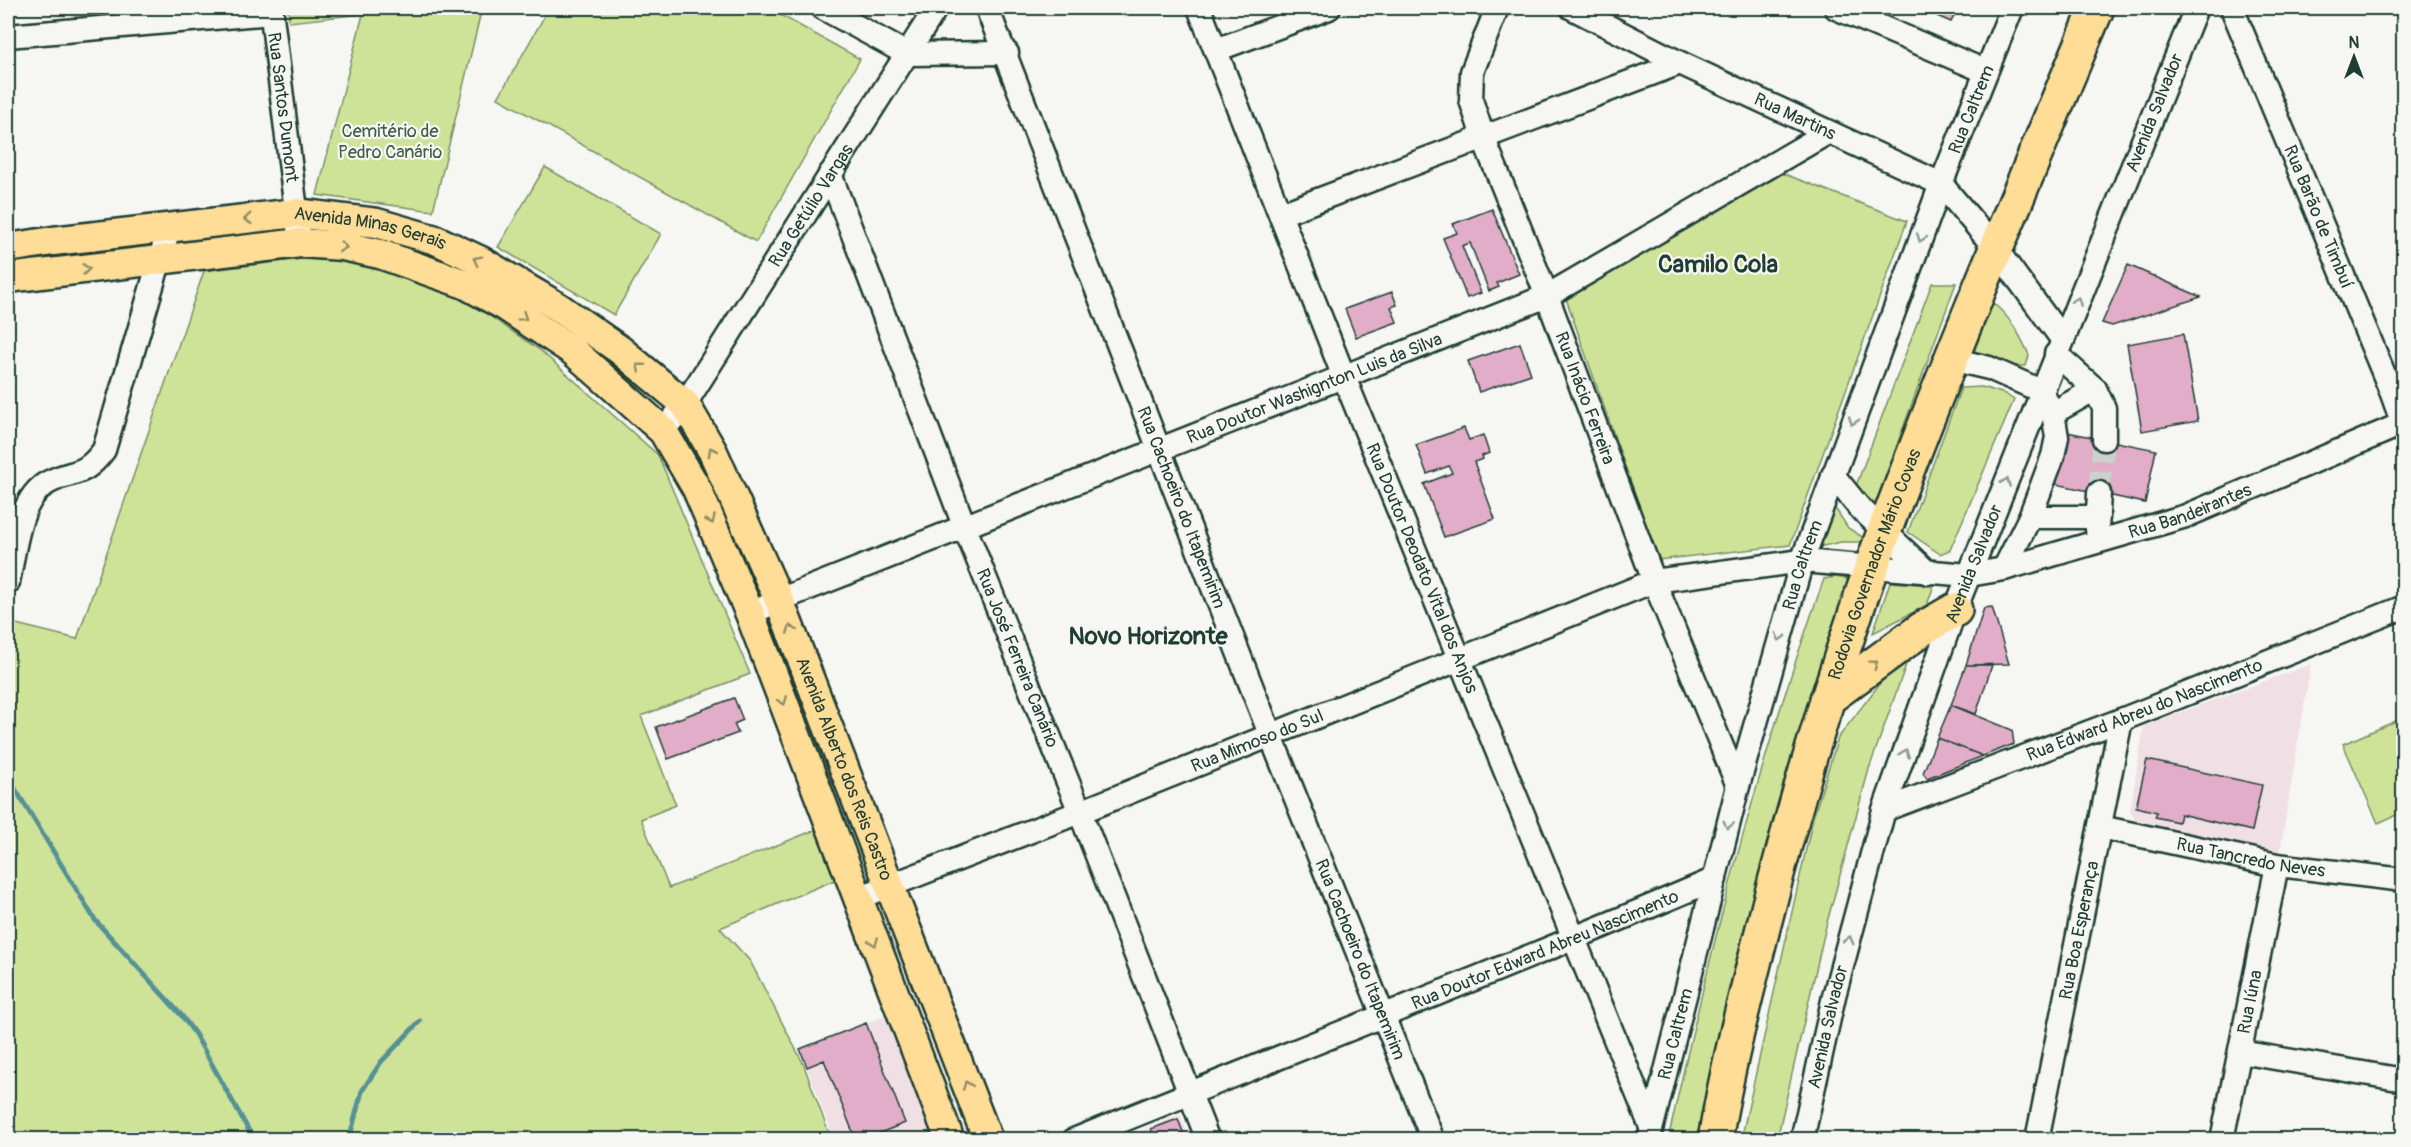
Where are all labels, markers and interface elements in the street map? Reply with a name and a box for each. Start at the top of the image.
north arrow [2324,27,2384,87]
street label: Rua Santos Dumont [263,31,304,184]
text: N [2349,33,2360,53]
street label: Avenida Salvador [2120,49,2188,175]
street label: Rua Caltrem [1943,62,1999,157]
street label: Rua Martins [1750,87,1840,145]
park label: Cemitério de Pedro Canário [338,120,442,164]
street label: Rua Getúlio Vargas [763,140,858,271]
street label: Rua Barão de Timbuí [2279,142,2359,292]
street label: Avenida Minas Gerais [293,201,450,255]
one-way arrow [243,212,252,225]
one-way arrow [1916,232,1928,243]
one-way arrow [338,240,347,252]
district label: Camilo Cola [1658,250,1778,279]
one-way arrow [473,256,483,267]
one-way arrow [82,263,91,276]
one-way arrow [2070,296,2083,306]
one-way arrow [516,310,527,321]
street label: Rua Doutor Washignton Luis da Silva [1183,327,1445,449]
street label: Rua Inácio Ferreira [1550,328,1621,468]
one-way arrow [636,363,647,374]
street label: Rua Cachoeiro do Itapemirim [1132,403,1231,612]
one-way arrow [1848,415,1861,426]
street label: Rua Doutor Deodato Vital dos Anjos [1361,440,1484,697]
street label: Rodovia Governador Mário Covas [1823,445,1926,683]
one-way arrow [708,446,719,457]
one-way arrow [1998,477,2011,488]
street label: Rua Bandeirantes [2126,478,2255,544]
street label: Avenida Salvador [1940,501,2008,626]
one-way arrow [704,513,716,524]
street label: Rua Caltrem [1777,517,1828,613]
street label: Rua José Ferreira Canário [971,565,1064,751]
district label: Novo Horizonte [1069,622,1229,651]
one-way arrow [785,624,798,635]
one-way arrow [1775,631,1787,642]
street label: Rua Edward Abreu do Nascimento [2023,653,2266,766]
street label: Avenida Alberto dos Reis Castro [791,654,898,884]
one-way arrow [1867,660,1878,671]
one-way arrow [776,695,788,706]
street label: Rua Mimoso do Sul [1188,704,1327,778]
one-way arrow [1897,748,1910,759]
one-way arrow [1722,820,1735,830]
street label: Rua Tancredo Neves [2174,832,2326,882]
street label: Rua Cachoeiro do Itapemirim [1310,855,1411,1063]
street label: Rua Boa Esperança [2054,859,2104,1002]
street label: Rua Doutor Edward Abreu Nascimento [1408,884,1682,1015]
one-way arrow [1842,935,1854,945]
one-way arrow [867,936,880,947]
street label: Avenida Salvador [1802,962,1853,1091]
street label: Rua Iúna [2232,968,2267,1036]
street label: Rua Caltrem [1653,986,1698,1082]
one-way arrow [962,1080,974,1091]

